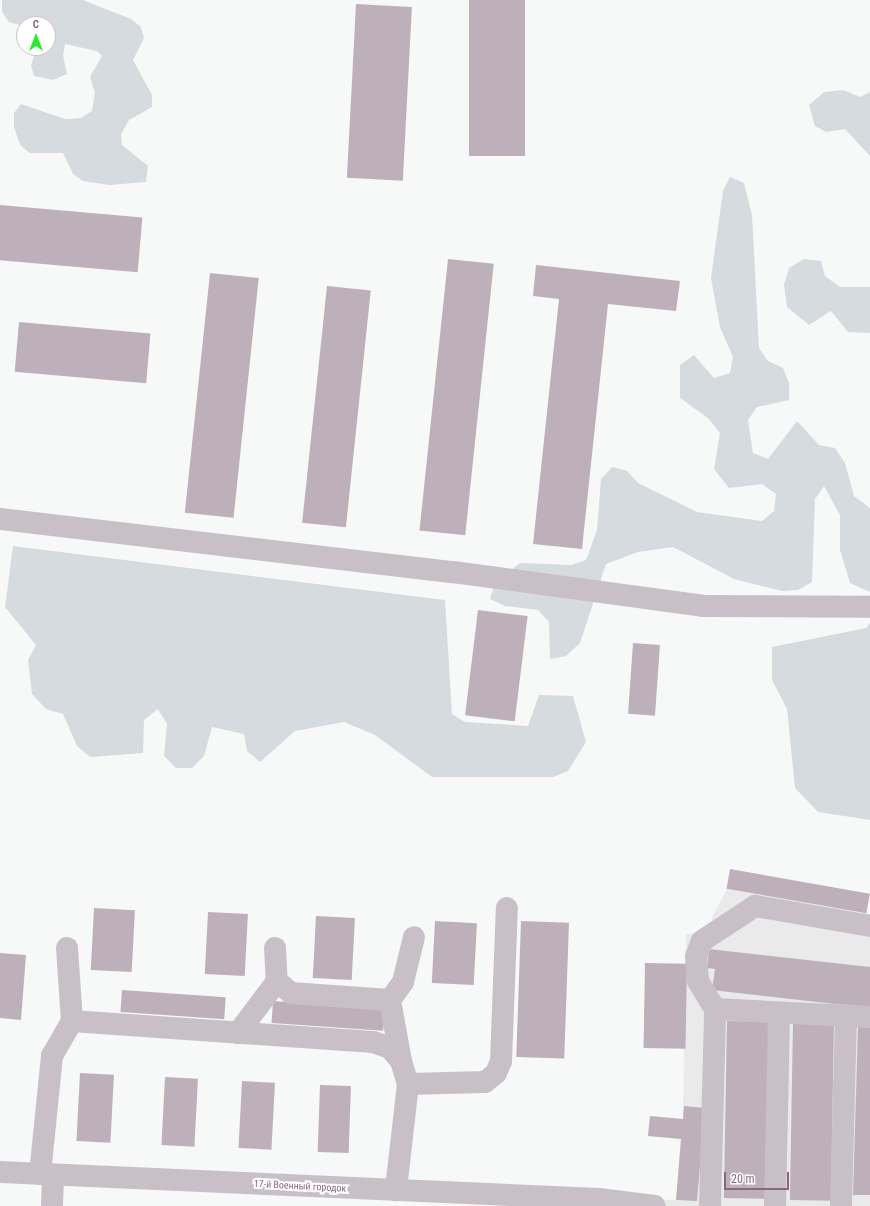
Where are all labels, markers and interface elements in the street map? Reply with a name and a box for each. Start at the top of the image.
north arrow [16,16,56,56]
text: С [33,18,39,31]
scale bar [726,1164,791,1190]
text: 20 m [731,1172,755,1186]
street label: 17-й Военный городок [253,1178,347,1194]

